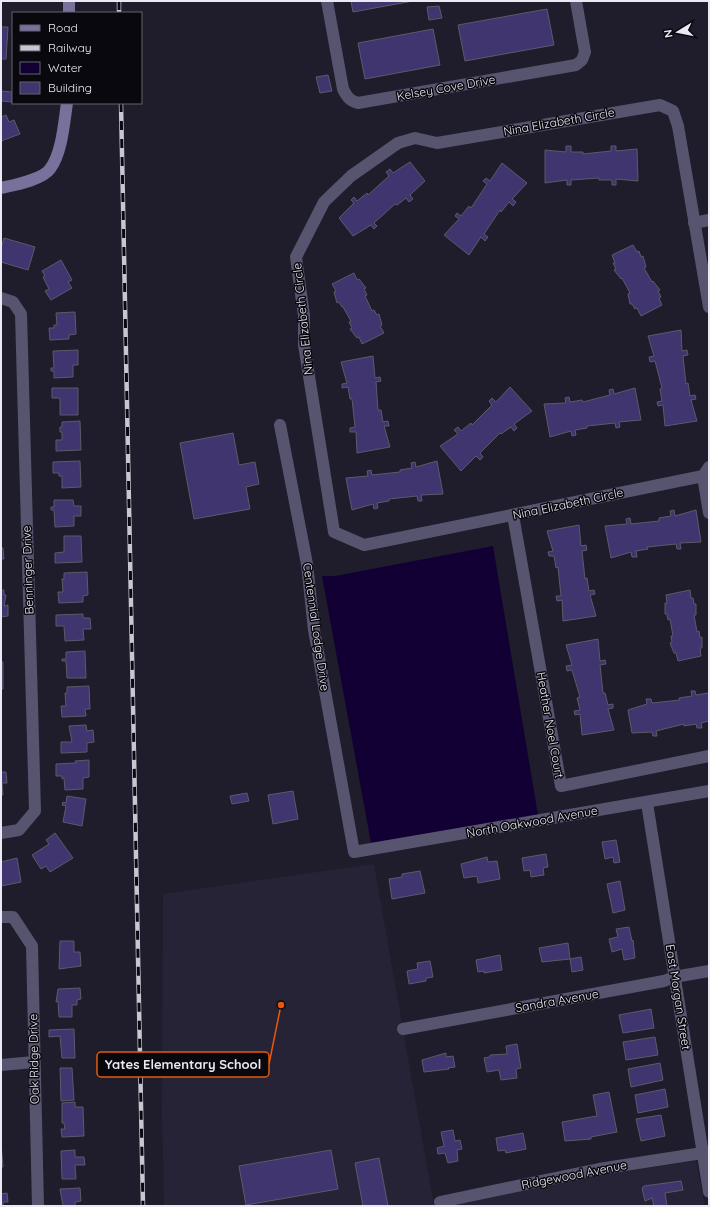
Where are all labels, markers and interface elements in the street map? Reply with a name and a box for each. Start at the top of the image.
legend [12,12,142,104]
north arrow [658,12,698,52]
text: Road [48,20,78,35]
text: N [661,29,676,39]
text: Railway [48,40,92,55]
text: Water [48,60,83,75]
street label: Kelsey Cove Drive [395,71,497,104]
text: Building [48,80,92,95]
street label: Nina Elizabeth Circle [502,104,616,139]
street label: Nina Elizabeth Circle [289,262,316,376]
street label: Nina Elizabeth Circle [511,484,625,523]
street label: Benninger Drive [18,525,37,615]
street label: Centennial Lodge Drive [300,562,333,692]
street label: Heather Noel Court [534,671,567,779]
street label: North Oakwood Avenue [465,803,599,840]
street label: East Morgan Street [663,943,694,1051]
street label: Sandra Avenue [514,986,600,1015]
street label: Oak Ridge Drive [25,1014,42,1104]
callout: Yates Elementary School [97,1052,269,1077]
text: Yates Elementary School [105,1056,261,1072]
street label: Ridgewood Avenue [520,1157,628,1192]

